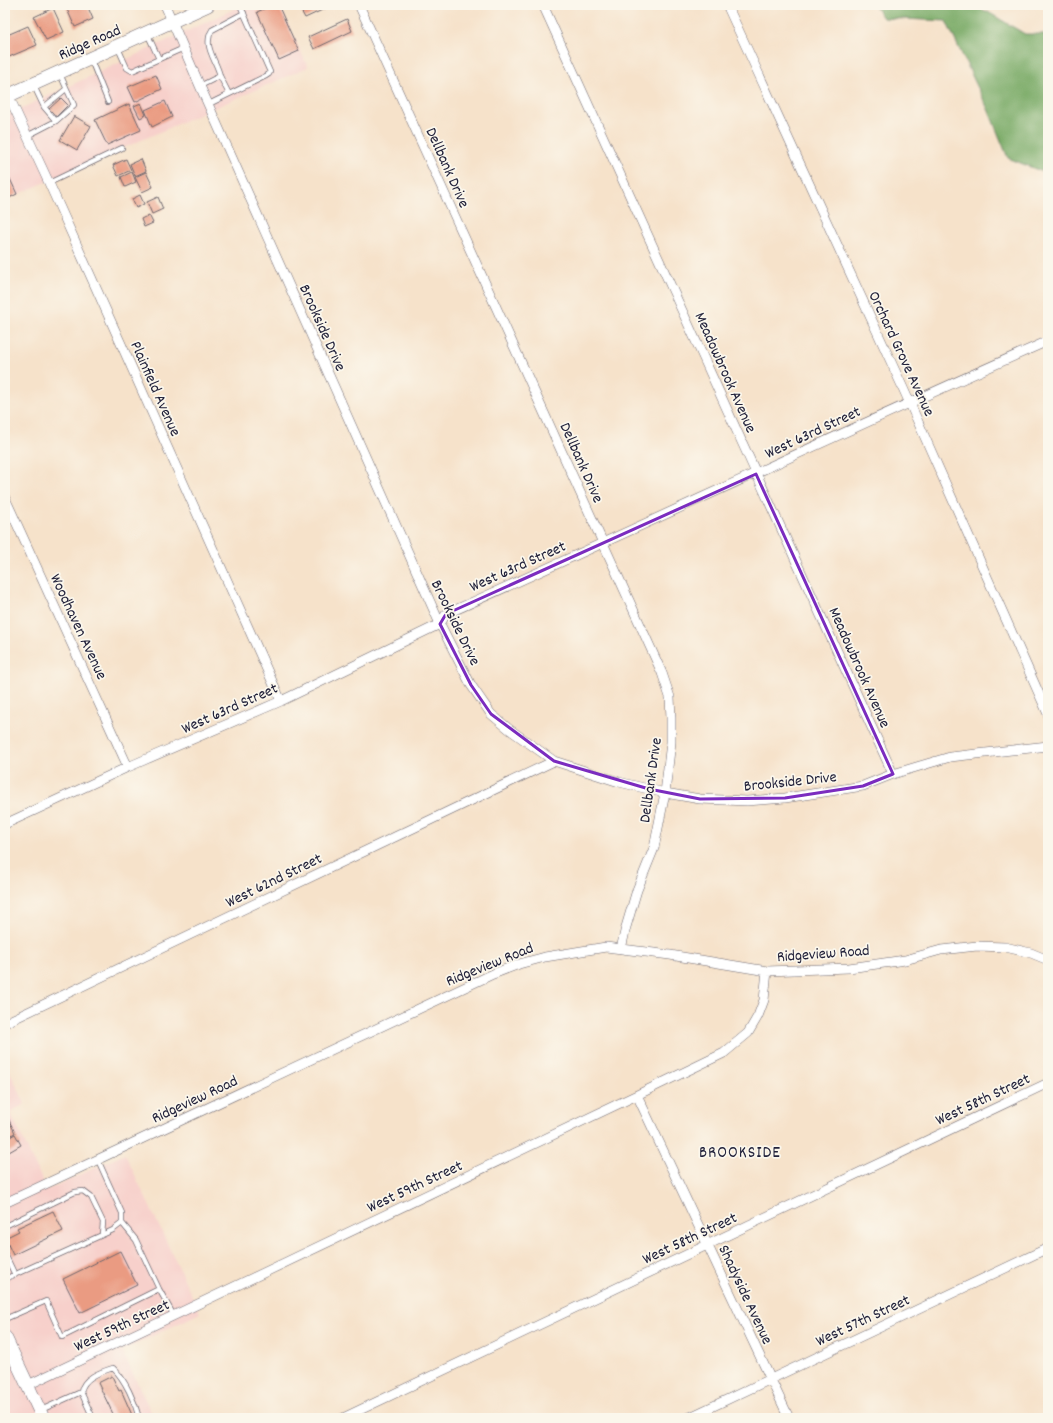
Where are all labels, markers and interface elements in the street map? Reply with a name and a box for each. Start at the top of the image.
street label: Ridge Road [55,19,125,67]
street label: Dellbank Drive [419,124,475,212]
street label: Brookside Drive [292,281,351,375]
street label: Orchard Grove Avenue [862,288,940,420]
street label: Meadowbrook Avenue [688,309,762,437]
street label: Plainfield Avenue [123,338,186,440]
street label: West 63rd Street [761,401,865,466]
street label: Dellbank Drive [553,419,609,507]
street label: West 63rd Street [466,536,570,599]
street label: Woodhaven Avenue [43,570,112,684]
street label: Brookside Drive [424,576,485,670]
street label: Meadowbrook Avenue [822,604,896,732]
street label: West 63rd Street [178,678,282,741]
street label: Dellbank Drive [634,736,669,824]
street label: Brookside Drive [743,766,838,799]
street label: West 62nd Street [222,848,326,915]
street label: Ridgeview Road [443,937,537,993]
street label: Ridgeview Road [776,940,870,969]
street label: West 58th Street [932,1068,1034,1132]
street label: Ridgeview Road [148,1070,242,1130]
district label: BROOKSIDE [699,1142,781,1166]
street label: West 59th Street [364,1155,467,1219]
street label: West 58th Street [639,1207,741,1271]
street label: Shadyside Avenue [712,1241,778,1349]
street label: West 57th Street [812,1289,914,1353]
street label: West 59th Street [71,1294,174,1358]

